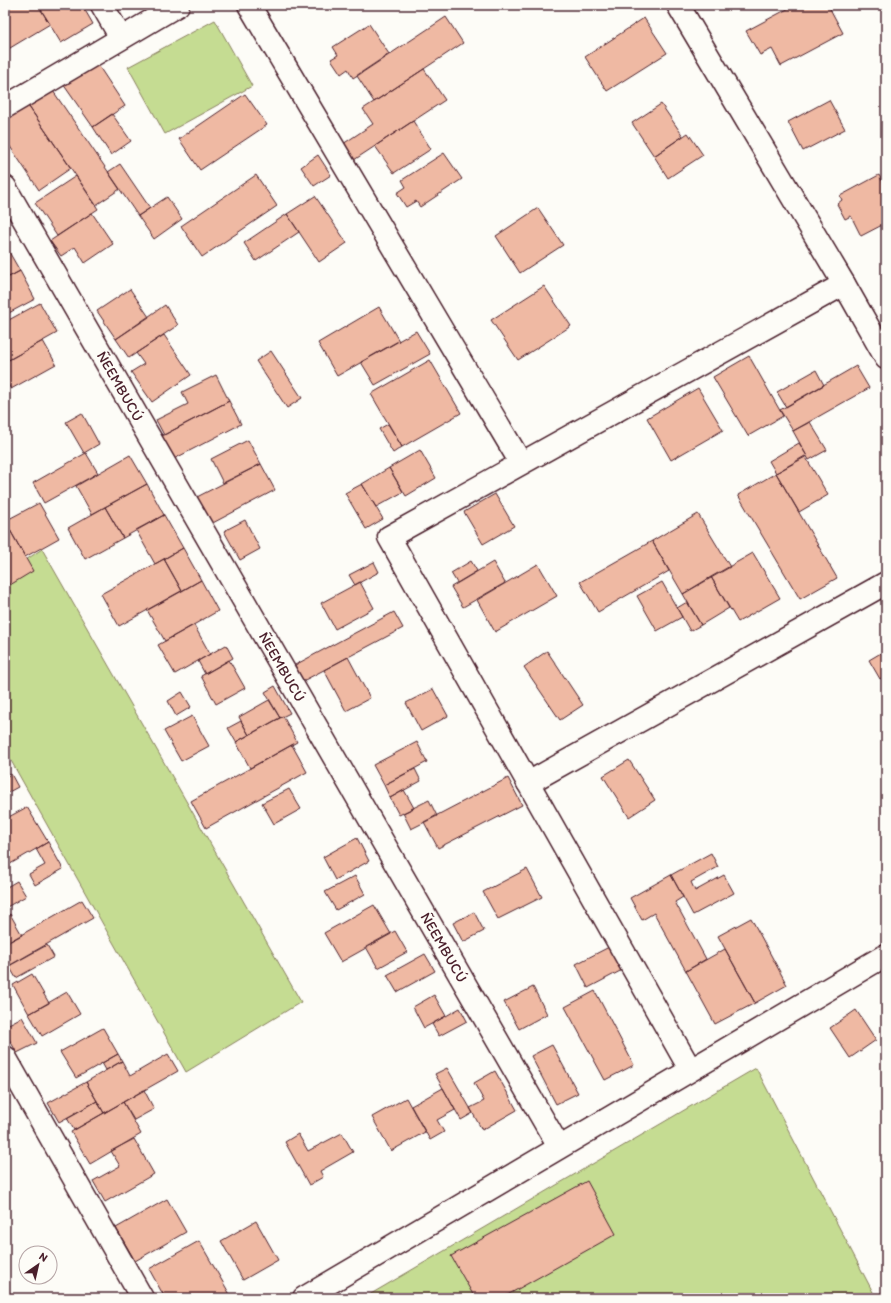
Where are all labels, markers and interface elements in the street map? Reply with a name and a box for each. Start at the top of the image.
street label: ÑEEMBUCÚ [93,348,147,424]
street label: ÑEEMBUCÚ [255,629,309,705]
street label: ÑEEMBUCÚ [417,909,471,986]
north arrow [18,1245,58,1285]
text: N [37,1250,50,1265]

